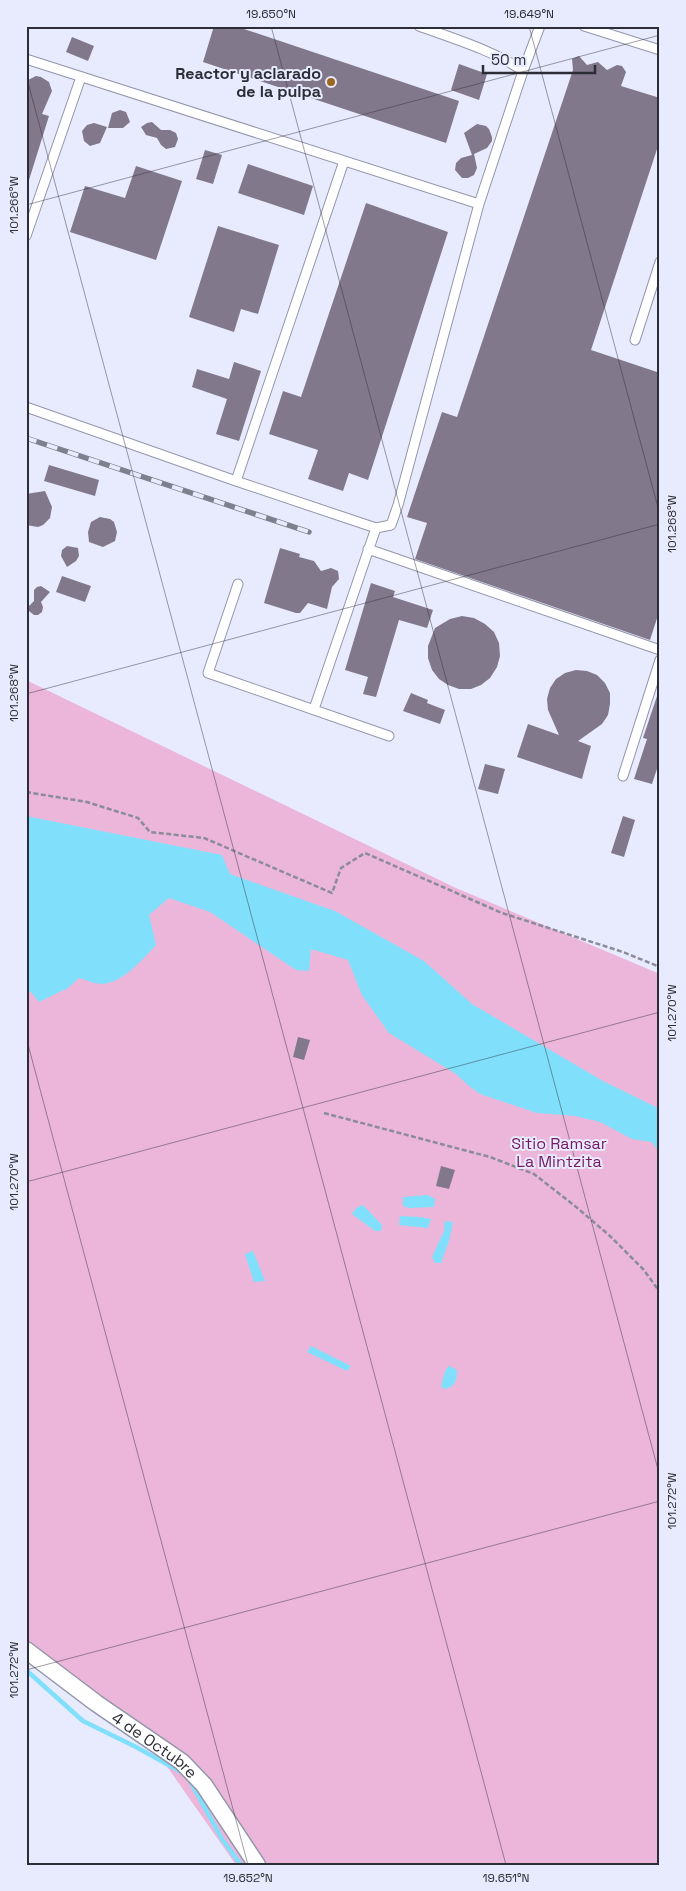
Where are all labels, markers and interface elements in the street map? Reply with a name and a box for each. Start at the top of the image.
text: 19.650°N [246,6,296,22]
text: 19.649°N [504,6,554,22]
scale bar [483,42,596,74]
text: 50 m [491,50,526,69]
place label: Reactor y aclarado de la pulpa [175,63,321,102]
marker: Reactor y aclarado de la pulpa [325,76,337,88]
text: 101.266°W [6,176,22,234]
text: 101.268°W [664,495,680,553]
text: 101.268°W [6,664,22,722]
text: 101.270°W [664,984,680,1042]
park label: Sitio Ramsar La Mintzita [511,1133,607,1172]
text: 101.270°W [6,1153,22,1211]
text: 101.272°W [664,1472,680,1529]
text: 101.272°W [6,1641,22,1698]
street label: 4 de Octubre [108,1707,202,1783]
text: 19.652°N [223,1870,273,1886]
text: 19.651°N [482,1870,530,1886]

